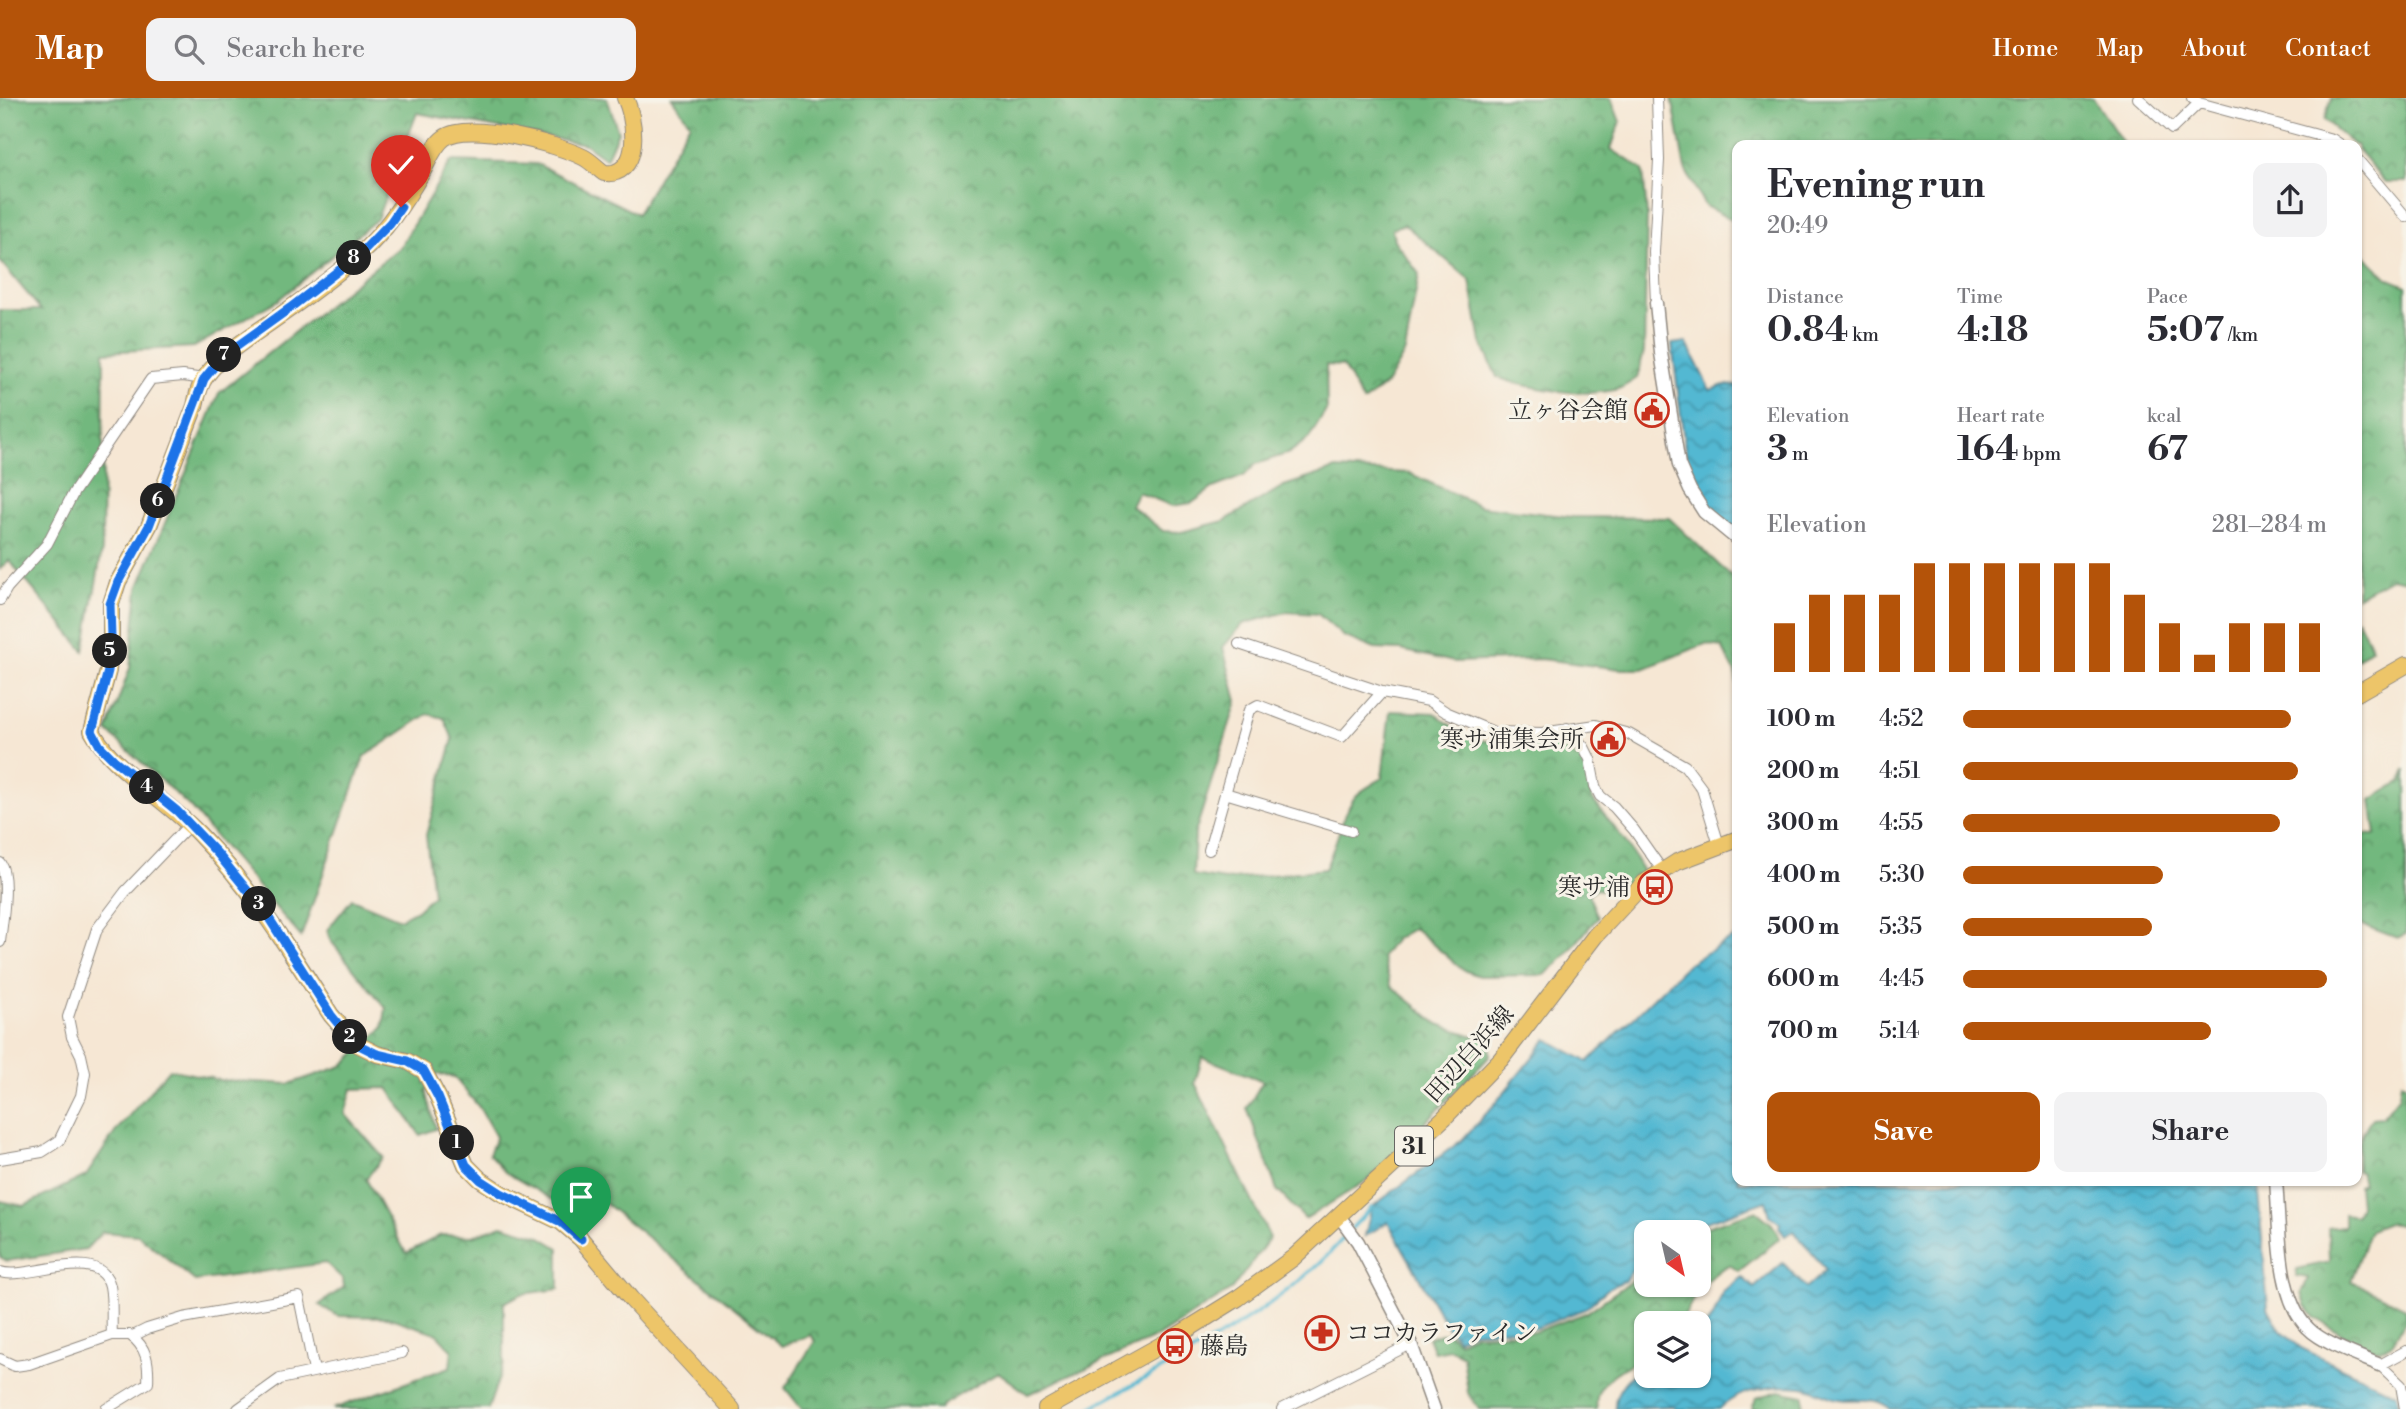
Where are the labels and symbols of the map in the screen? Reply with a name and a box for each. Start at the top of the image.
pin [371,135,431,207]
pin: 8 [336,240,372,276]
pin: 7 [206,338,242,372]
public building icon: 立ヶ谷会館 [1633,391,1671,429]
place label: 立ヶ谷会館 [1508,396,1628,426]
pin: 6 [140,484,176,518]
pin: 5 [92,634,128,668]
public building icon: 寒サ浦集会所 [1589,720,1627,758]
place label: 寒サ浦集会所 [1440,725,1584,755]
pin: 4 [130,770,164,804]
bus stop icon: 寒サ浦 [1636,868,1674,906]
place label: 寒サ浦 [1558,873,1630,903]
pin: 3 [242,886,276,922]
street label: 田辺白浜線 [1418,1000,1521,1109]
pin: 2 [332,1020,368,1054]
pin: 1 [440,1126,475,1160]
road number: 31 [1395,1126,1433,1166]
pin [551,1167,611,1239]
north arrow [1634,1220,1712,1297]
pharmacy icon: ココカラファイン [1303,1314,1341,1352]
place label: ココカラファイン [1346,1319,1538,1349]
bus stop icon: 藤島 [1156,1327,1194,1365]
place label: 藤島 [1200,1332,1248,1362]

